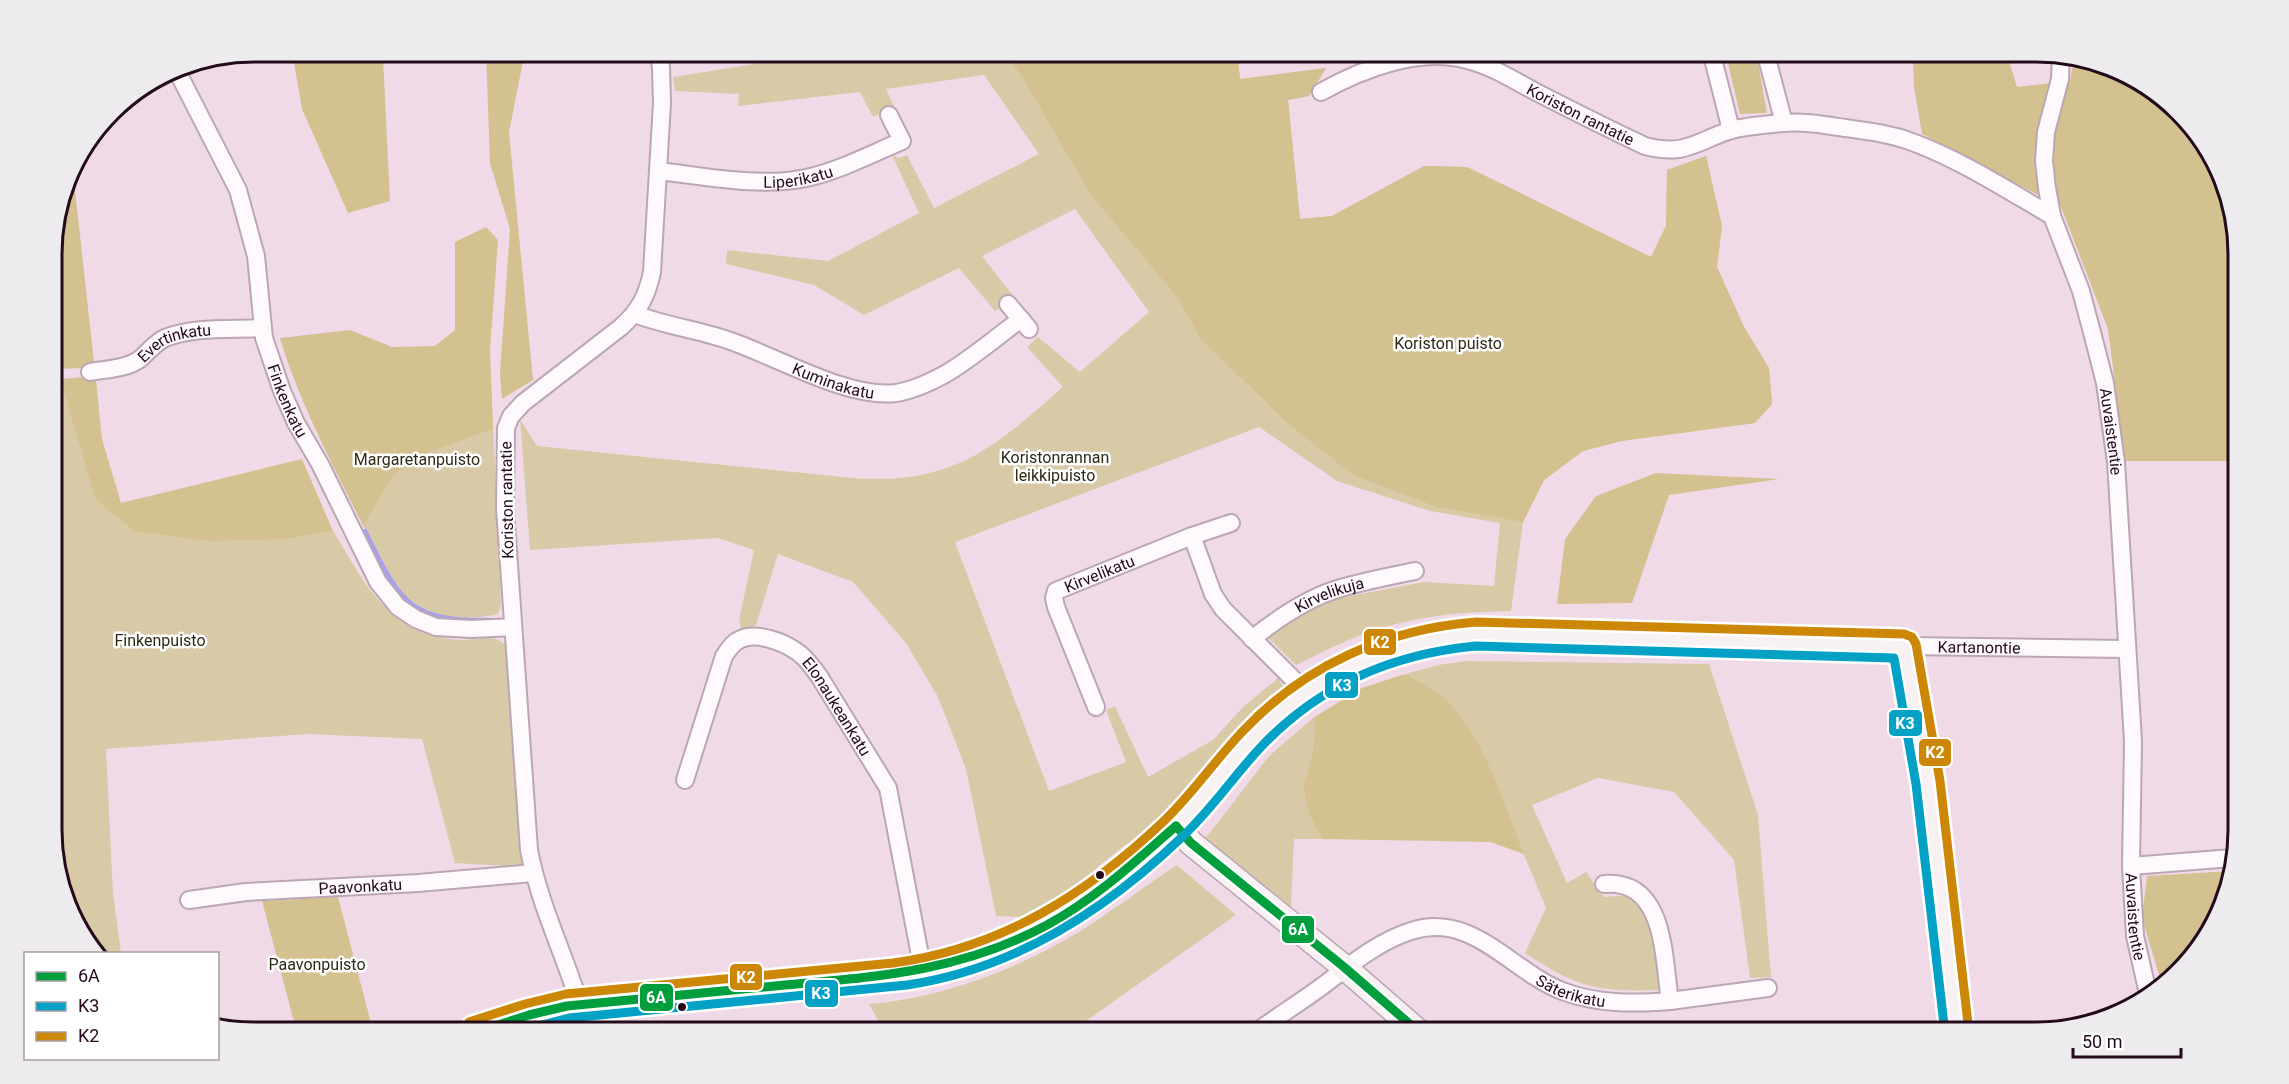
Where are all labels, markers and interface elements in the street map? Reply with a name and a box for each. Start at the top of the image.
street label: Koriston rantatie [1524,79,1637,149]
street label: Liperikatu [763,162,835,191]
street label: Evertinkatu [133,320,212,366]
park label: Koriston puisto [1394,334,1502,353]
street label: Kuminakatu [790,359,876,402]
street label: Finkenkatu [264,362,312,441]
street label: Auvaistentie [2096,387,2126,476]
street label: Koriston rantatie [496,441,518,559]
park label: Koristonrannan leikkipuisto [1001,448,1109,485]
park label: Margaretanpuisto [354,450,480,469]
street label: Kirvelikatu [1061,551,1137,596]
street label: Kirvelikuja [1291,573,1366,616]
line badge: K2 [1363,628,1397,656]
park label: Finkenpuisto [115,631,206,650]
text: K2 [1370,633,1390,652]
street label: Kartanontie [1937,637,2021,657]
street label: Elonaukeankatu [799,653,875,759]
line badge: K3 [1324,671,1359,699]
text: K3 [1332,676,1352,695]
line badge: K3 [1888,709,1923,737]
text: K3 [1895,714,1915,733]
line badge: K2 [1918,738,1952,767]
text: K2 [1925,743,1945,762]
unlabelled marker [1094,869,1106,881]
street label: Auvaistentie [2122,872,2150,962]
street label: Paavonkatu [318,874,403,898]
line badge: 6A [1281,915,1315,944]
text: 6A [1288,920,1308,939]
legend [24,952,219,1060]
park label: Paavonpuisto [268,955,366,974]
line badge: K2 [729,963,763,991]
text: 6A [78,965,100,986]
text: K2 [736,968,756,987]
street label: Säterikatu [1533,970,1607,1011]
line badge: K3 [804,979,839,1008]
line badge: 6A [639,983,674,1012]
text: K3 [811,984,831,1003]
text: 6A [646,988,666,1007]
text: K3 [78,995,99,1016]
unlabelled marker [676,1001,688,1013]
scale bar [2073,1021,2181,1059]
text: K2 [78,1025,99,1046]
text: 50 m [2082,1031,2122,1052]

